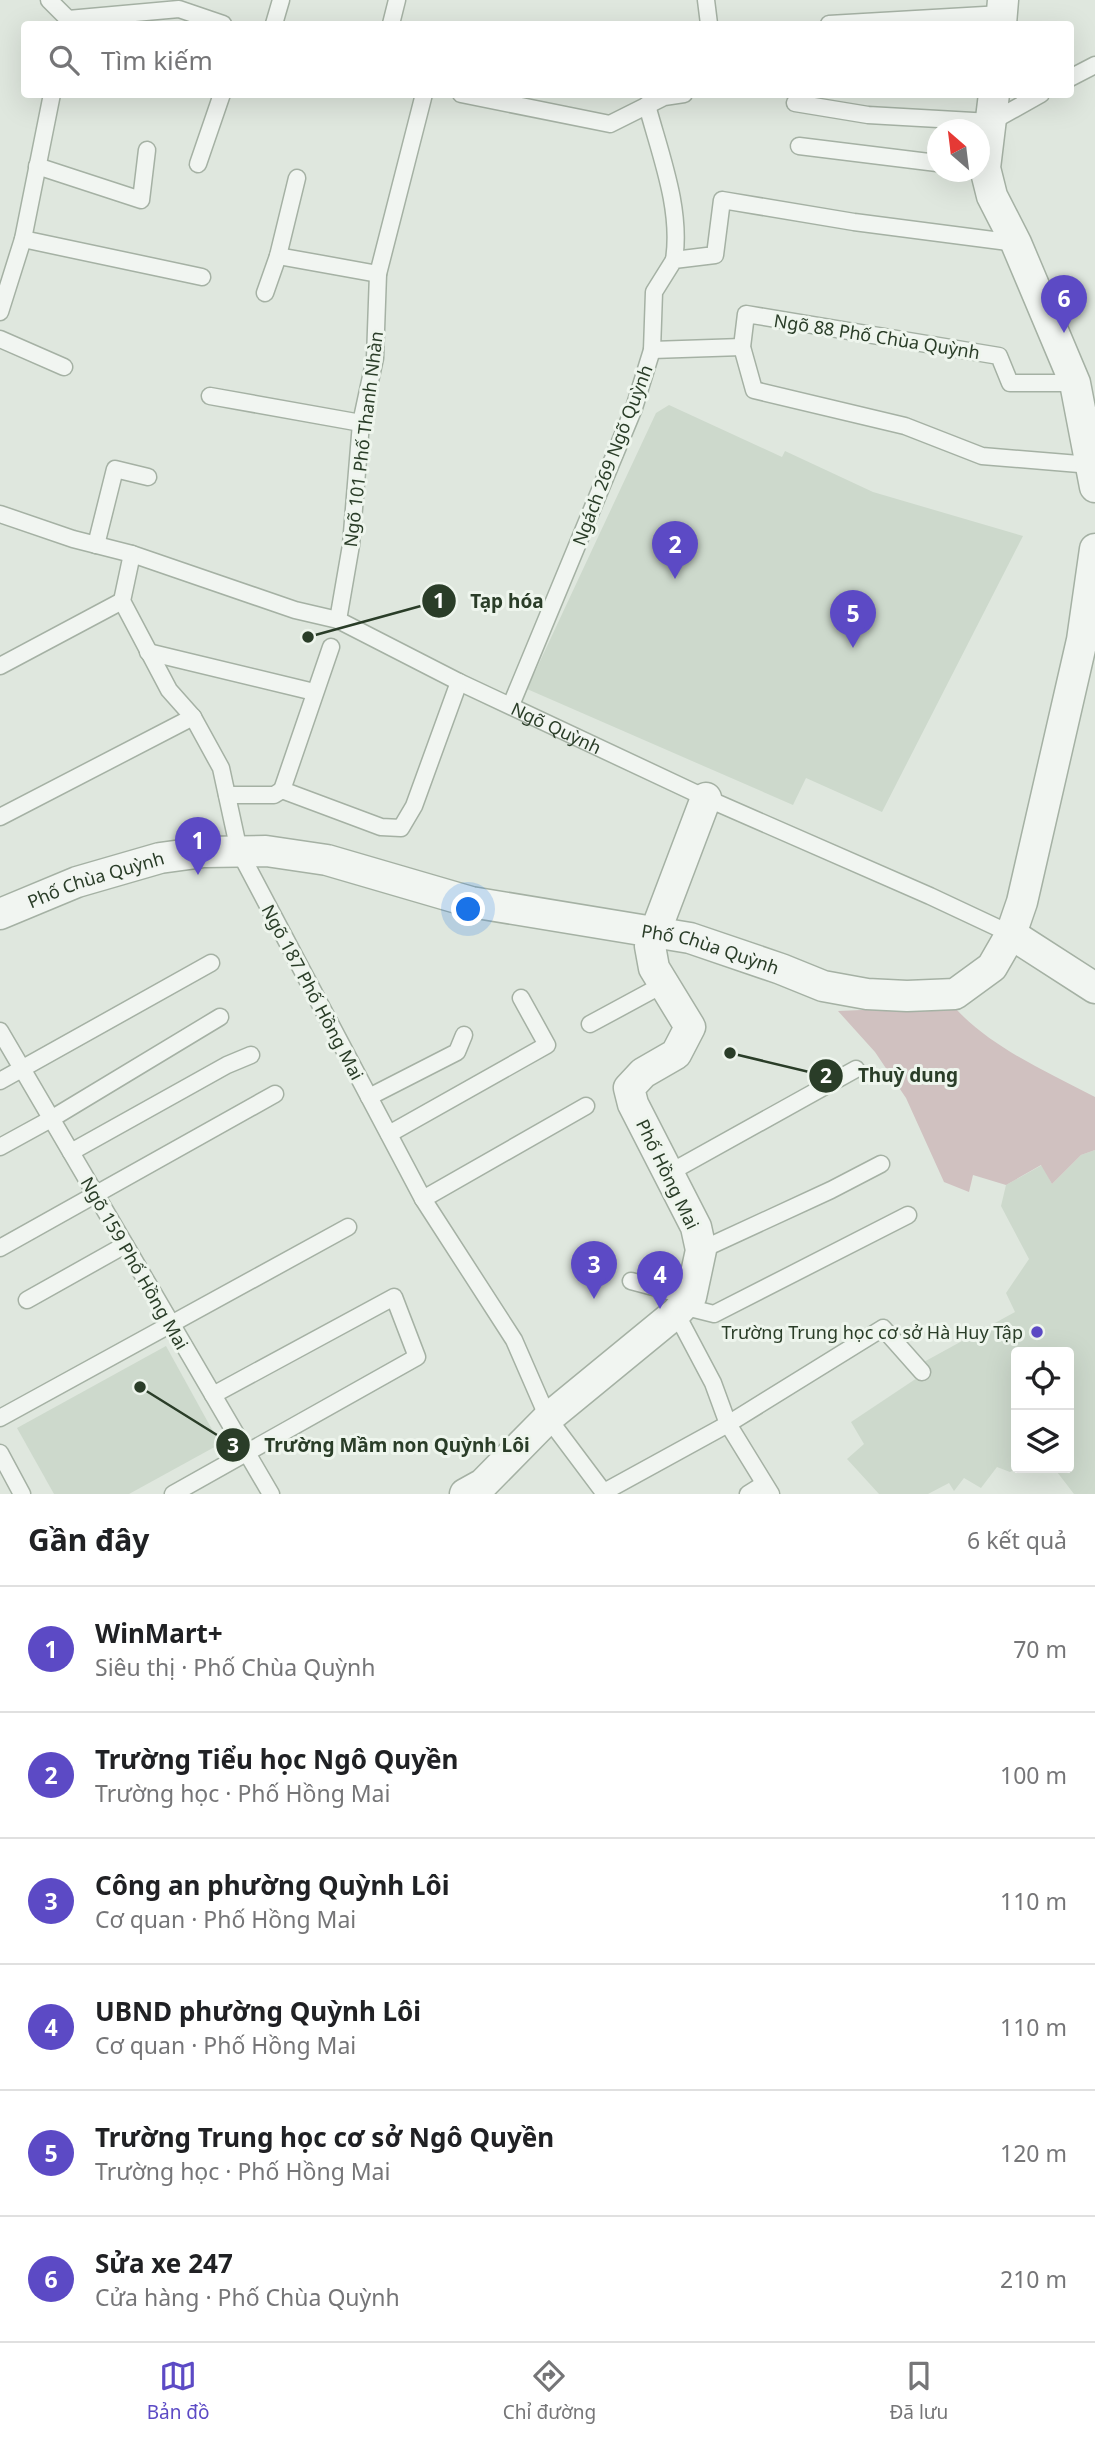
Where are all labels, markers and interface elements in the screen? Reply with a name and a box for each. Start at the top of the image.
search box [21,21,1074,98]
icon: search [45,41,83,79]
text: Tìm kiếm [101,42,213,78]
north arrow [927,119,990,182]
pin: 6 [1041,275,1087,333]
street label: Ngõ 88 Phố Chùa Quỳnh [772,308,982,364]
street label: Ngõ 101 Phố Thanh Nhàn [338,330,388,548]
street label: Ngách 269 Ngõ Quỳnh [566,361,658,549]
pin: 2 [652,521,698,579]
callout: Tạp hóa [421,581,558,621]
text: 1 [433,586,445,614]
text: Tạp hóa [470,588,544,614]
pin: 5 [830,590,876,648]
street label: Ngõ Quỳnh [507,696,605,759]
pin: 1 [175,817,221,875]
street label: Phố Chùa Quỳnh [24,845,167,913]
your location [451,892,485,926]
street label: Ngõ 187 Phố Hồng Mai [256,900,370,1084]
street label: Phố Chùa Quỳnh [640,918,782,980]
callout: Thuỳ dung [809,1056,972,1096]
text: 2 [820,1061,832,1089]
text: Thuỳ dung [858,1062,958,1088]
street label: Phố Hồng Mai [631,1115,705,1233]
street label: Ngõ 159 Phố Hồng Mai [76,1172,194,1354]
pin: 3 [571,1241,617,1299]
pin: 4 [637,1251,683,1309]
place label: Trường Trung học cơ sở Hà Huy Tập [722,1320,1023,1344]
marker: Trường Trung học cơ sở Hà Huy Tập [1029,1324,1045,1340]
map controls [1011,1347,1074,1473]
button: locate [1011,1347,1074,1410]
button: layers [1011,1410,1074,1473]
callout: Trường Mầm non Quỳnh Lôi [216,1425,544,1465]
text: 3 [227,1431,239,1459]
text: Trường Mầm non Quỳnh Lôi [264,1432,530,1458]
text: Gần đây [28,1519,149,1560]
text: 6 kết quả [967,1524,1067,1556]
text: WinMart+ [95,1615,223,1651]
text: 1 [44,1633,58,1665]
text: 70 m [1013,1633,1067,1665]
text: Siêu thị · Phố Chùa Quỳnh [95,1651,376,1683]
text: Trường Tiểu học Ngô Quyền [95,1741,458,1777]
text: 2 [44,1759,58,1791]
text: 100 m [1000,1759,1067,1791]
text: Trường học · Phố Hồng Mai [95,1777,390,1809]
text: Công an phường Quỳnh Lôi [95,1867,450,1903]
text: 3 [44,1885,58,1917]
text: 110 m [1000,1885,1067,1917]
text: Cơ quan · Phố Hồng Mai [95,1903,356,1935]
text: UBND phường Quỳnh Lôi [95,1993,421,2029]
text: 4 [44,2011,58,2043]
text: 110 m [1000,2011,1067,2043]
text: Cơ quan · Phố Hồng Mai [95,2029,356,2061]
text: Trường Trung học cơ sở Ngô Quyền [95,2119,554,2155]
text: 5 [44,2137,58,2169]
text: 120 m [1000,2137,1067,2169]
text: Trường học · Phố Hồng Mai [95,2155,390,2187]
text: Sửa xe 247 [95,2245,233,2281]
text: 6 [44,2263,58,2295]
text: 210 m [1000,2263,1067,2295]
text: Cửa hàng · Phố Chùa Quỳnh [95,2281,400,2313]
tab: Bản đồ [147,2357,210,2425]
tab: Chỉ đường [503,2357,596,2425]
tab: Đã lưu [889,2357,948,2425]

